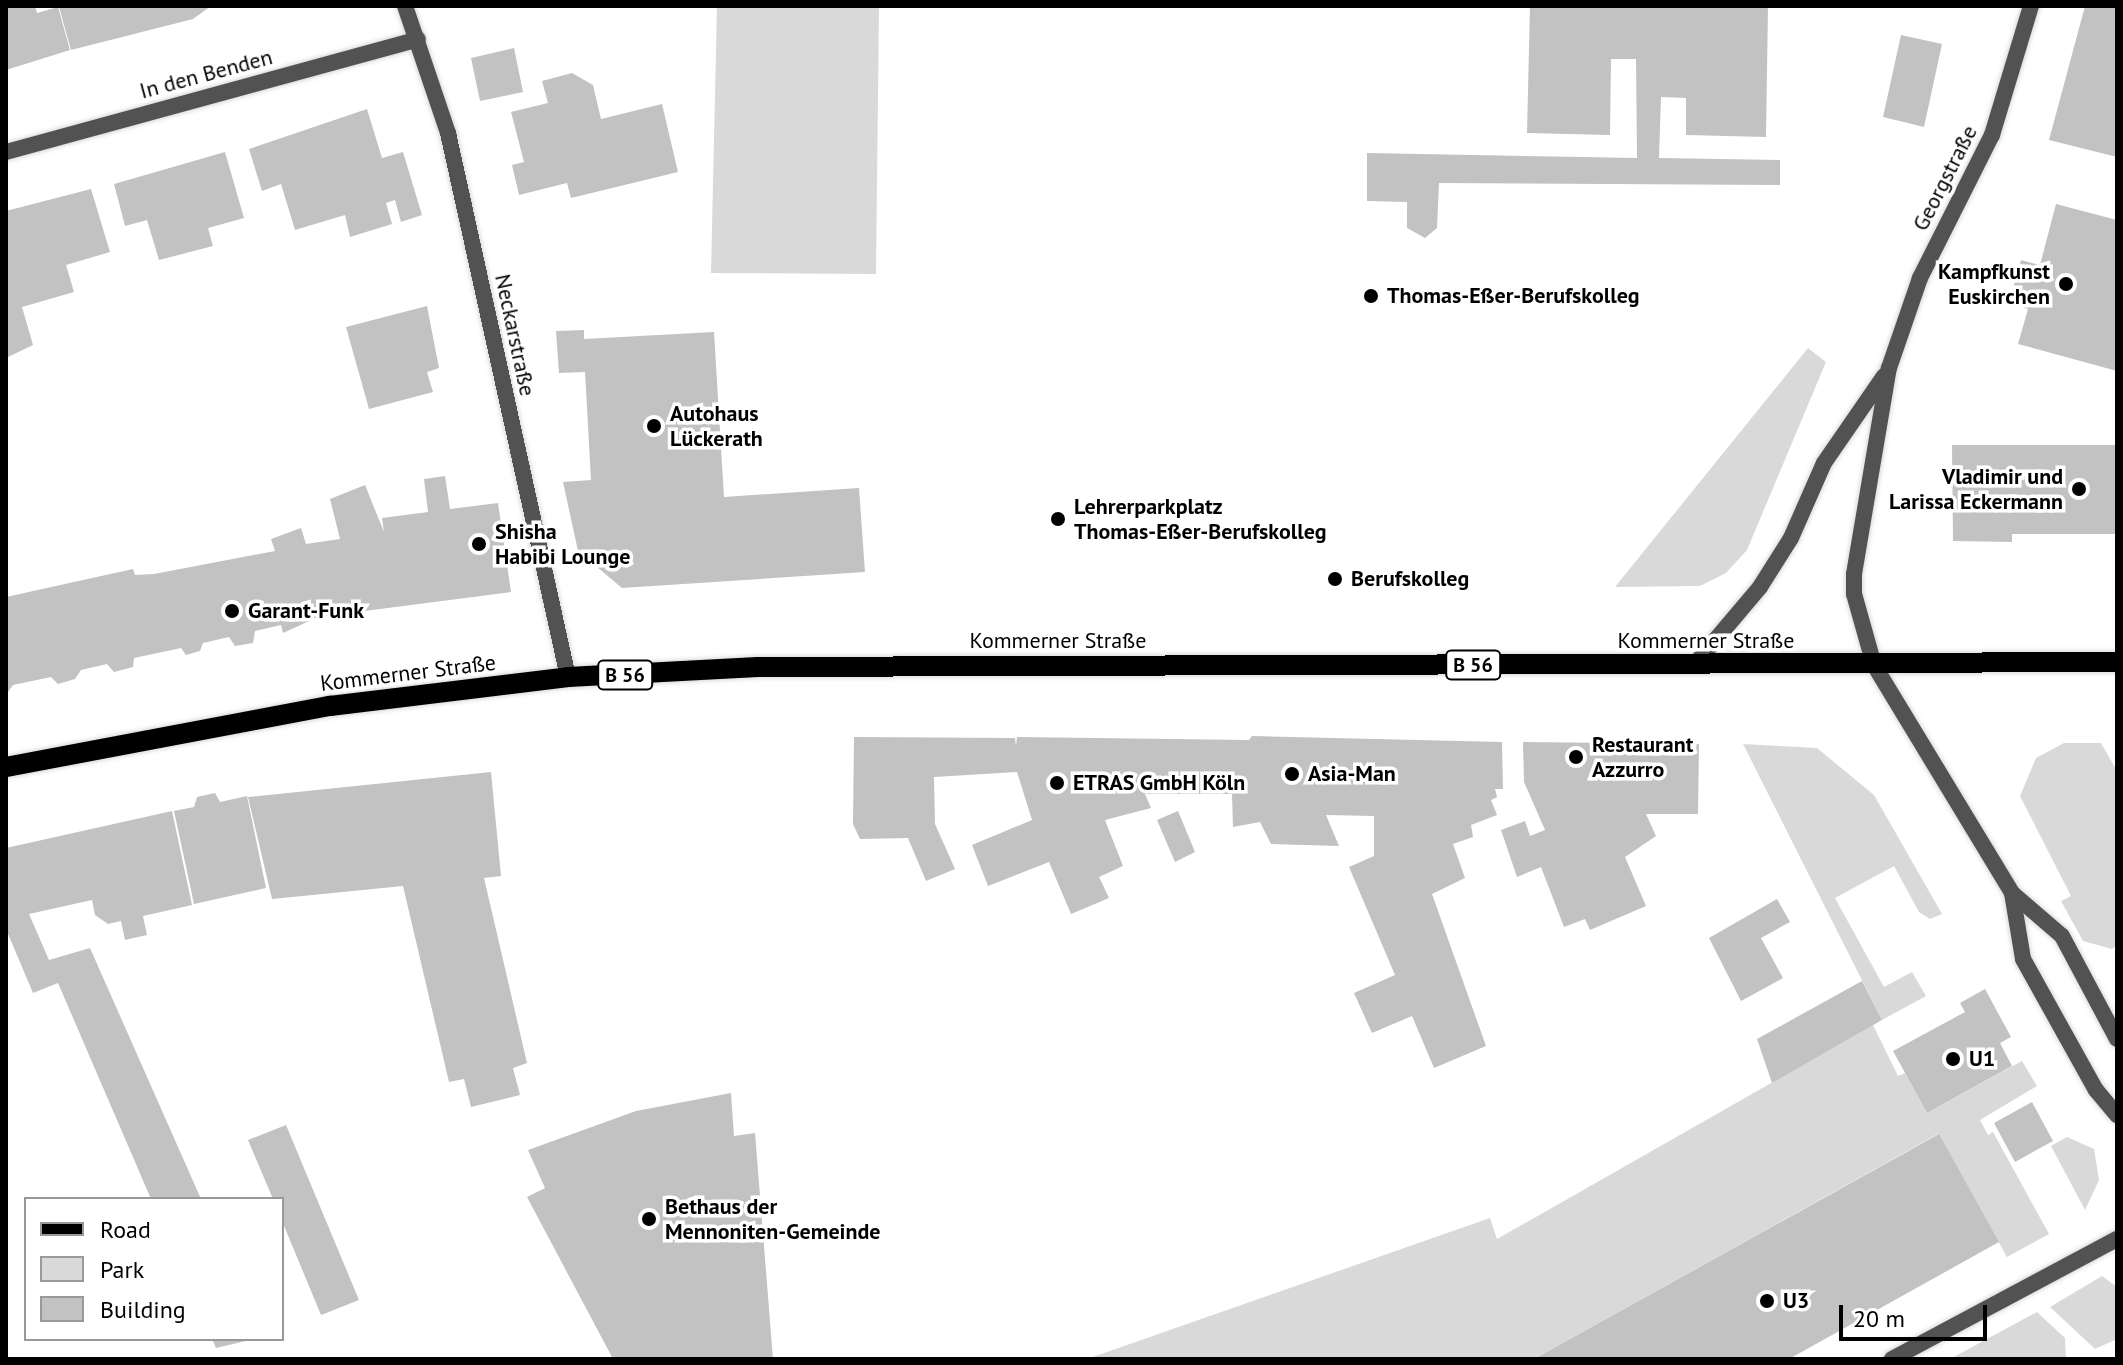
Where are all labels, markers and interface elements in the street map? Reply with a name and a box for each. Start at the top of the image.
street label: In den Benden [137,44,275,104]
street label: Georgstraße [1907,121,1983,235]
place label: Kampfkunst Euskirchen [1938,258,2050,310]
street label: Neckarstraße [489,272,541,398]
marker: Kampfkunst Euskirchen [2057,275,2075,293]
place label: Thomas-Eßer-Berufskolleg [1387,283,1640,309]
marker: Thomas-Eßer-Berufskolleg [1362,287,1380,305]
place label: Autohaus Lückerath [670,400,763,452]
marker: Autohaus Lückerath [645,417,663,435]
place label: Vladimir und Larissa Eckermann [1889,463,2063,514]
marker: Vladimir und Larissa Eckermann [2070,480,2088,498]
place label: Lehrerparkplatz Thomas-Eßer-Berufskolleg [1074,493,1327,544]
marker: Lehrerparkplatz Thomas-Eßer-Berufskolleg [1049,510,1067,528]
place label: Shisha Habibi Lounge [495,518,630,570]
marker: Shisha Habibi Lounge [470,535,488,553]
place label: Berufskolleg [1351,566,1469,592]
marker: Berufskolleg [1326,570,1344,588]
place label: Garant-Funk [248,598,364,624]
marker: Garant-Funk [223,602,241,620]
street label: Kommerner Straße [970,628,1146,654]
street label: Kommerner Straße [1618,628,1794,654]
street label: Kommerner Straße [319,649,497,697]
road number: B 56 [1445,649,1501,681]
road number: B 56 [597,659,653,691]
place label: Restaurant Azzurro [1592,731,1693,782]
marker: Restaurant Azzurro [1567,748,1585,766]
place label: Asia-Man [1308,761,1396,787]
marker: Asia-Man [1283,765,1301,783]
place label: ETRAS GmbH Köln [1073,770,1246,796]
marker: ETRAS GmbH Köln [1048,774,1066,792]
place label: U1 [1969,1046,1995,1072]
marker: U1 [1944,1050,1962,1068]
place label: Bethaus der Mennoniten-Gemeinde [665,1193,881,1244]
legend [24,1197,284,1341]
marker: Bethaus der Mennoniten-Gemeinde [640,1210,658,1228]
text: Road [100,1214,151,1245]
text: Park [100,1254,144,1285]
place label: U3 [1783,1288,1809,1314]
scale bar [1843,1289,1991,1339]
marker: U3 [1758,1292,1776,1310]
text: Building [100,1294,186,1325]
text: 20 m [1853,1303,1905,1334]

